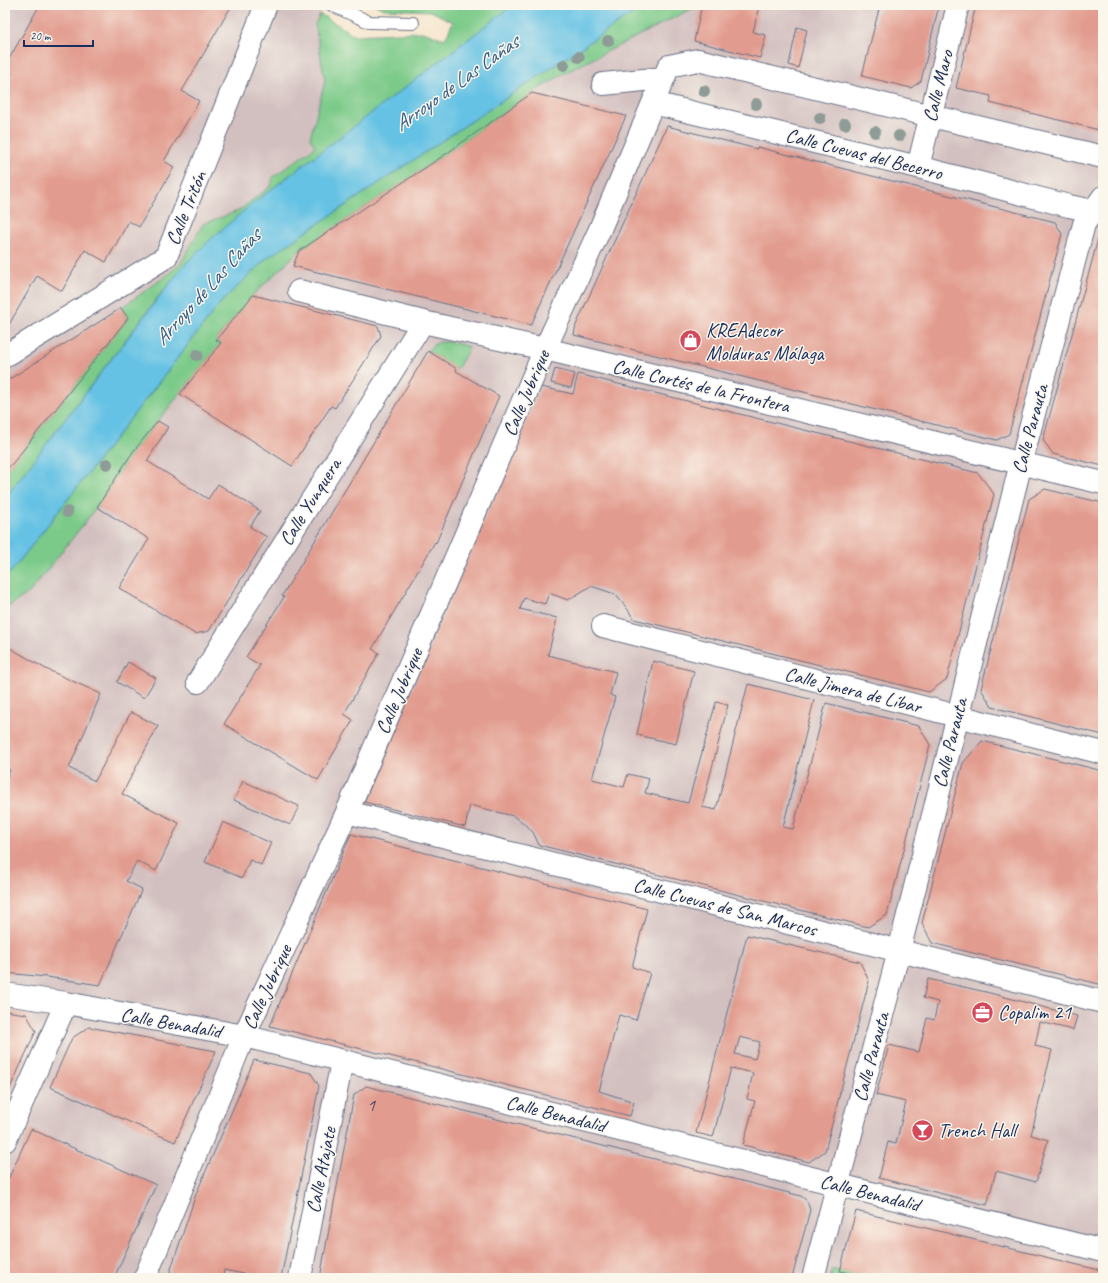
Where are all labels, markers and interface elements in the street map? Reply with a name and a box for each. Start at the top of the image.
scale bar [24,22,93,48]
water label: Arroyo de Las Cañas [389,27,526,137]
text: 20 m [30,28,52,44]
street label: Calle Maro [917,47,959,125]
street label: Calle Cuevas del Becerro [783,122,946,186]
street label: Calle Tritón [160,166,213,249]
water label: Arroyo de Las Cañas [148,221,269,350]
place label: KREAdecor Molduras Málaga [706,318,826,366]
shop icon: KREAdecor Molduras Málaga [677,328,703,354]
street label: Calle Jubrique [497,345,556,440]
street label: Calle Cortés de la Frontera [610,353,794,419]
street label: Calle Parauta [1006,380,1054,476]
street label: Calle Yunquera [273,452,348,550]
street label: Calle Jubrique [370,643,429,738]
street label: Calle Jimera de Líbar [782,661,926,719]
street label: Calle Parauta [927,694,974,790]
street label: Calle Cuevas de San Marcos [631,872,821,942]
street label: Calle Jubrique [236,939,298,1034]
office icon: Copalim 21 [969,999,995,1025]
place label: Copalim 21 [998,1000,1072,1025]
street label: Calle Benadalid [119,1002,226,1045]
street label: Calle Parauta [847,1008,895,1104]
street label: Calle Benadalid [504,1090,611,1139]
house number: 1 [367,1094,376,1116]
bar icon: Trench Hall [909,1117,935,1143]
place label: Trench Hall [938,1118,1019,1143]
street label: Calle Atajate [300,1123,342,1215]
street label: Calle Benadalid [818,1169,925,1218]

